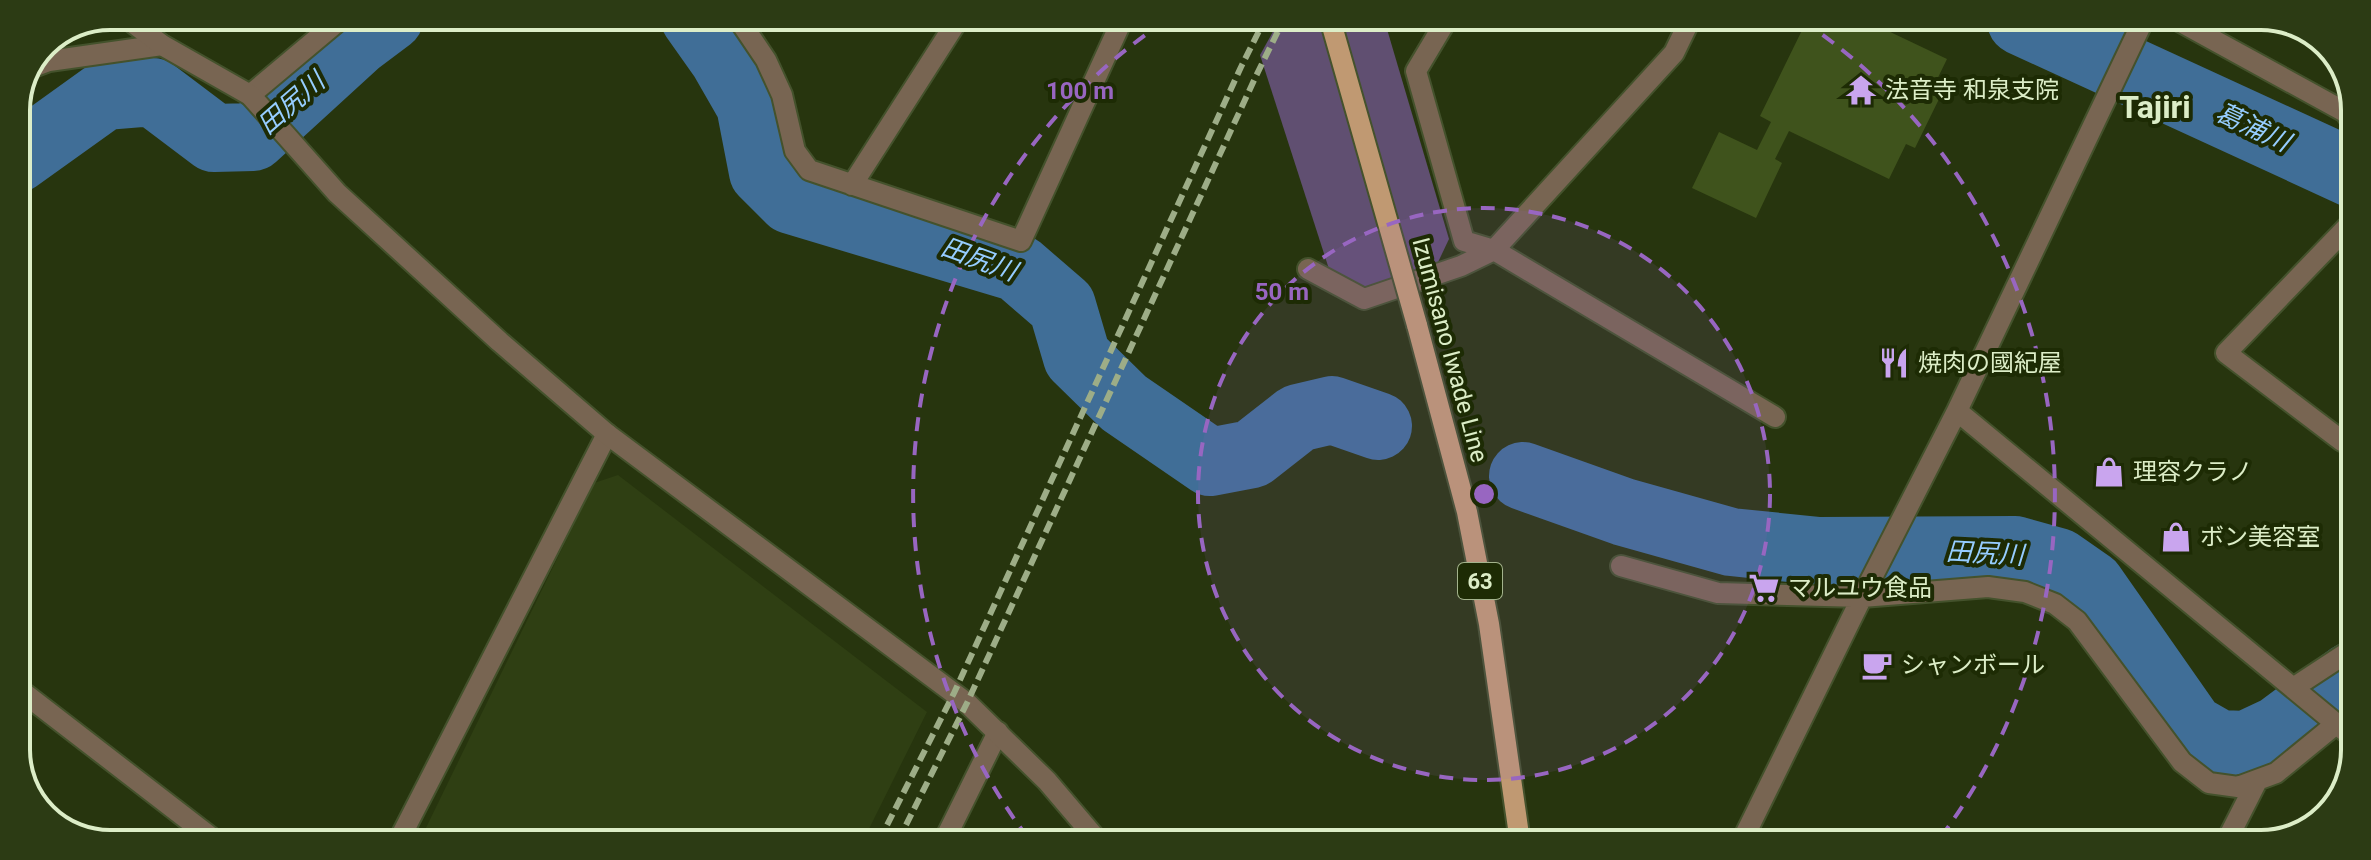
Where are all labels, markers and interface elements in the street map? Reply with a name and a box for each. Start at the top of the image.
water label: 田尻川 [252,64,333,140]
temple icon: 法音寺 和泉支院 [1844,73,1878,107]
place label: 法音寺 和泉支院 [1885,76,2059,104]
text: 100 m [1046,77,1114,105]
district label: Tajiri [2119,88,2191,126]
water label: 葛浦川 [2211,97,2297,158]
water label: 田尻川 [937,232,1024,287]
street label: Izumisano Iwade Line [1407,235,1493,465]
text: 50 m [1255,278,1309,306]
restaurant icon: 焼肉の國紀屋 [1877,346,1911,380]
place label: 焼肉の國紀屋 [1918,349,2062,377]
shop icon: 理容クラノ [2092,455,2126,489]
place label: 理容クラノ [2133,458,2253,486]
centre of rings [1470,480,1498,508]
shop icon: ボン美容室 [2159,520,2193,554]
place label: ボン美容室 [2200,523,2320,551]
water label: 田尻川 [1945,536,2028,570]
road number: 63 [1458,563,1502,599]
supermarket icon: マルユウ食品 [1747,571,1781,605]
place label: マルユウ食品 [1788,574,1932,602]
cafe icon: シャンボール [1860,648,1894,682]
place label: シャンボール [1901,651,2045,679]

